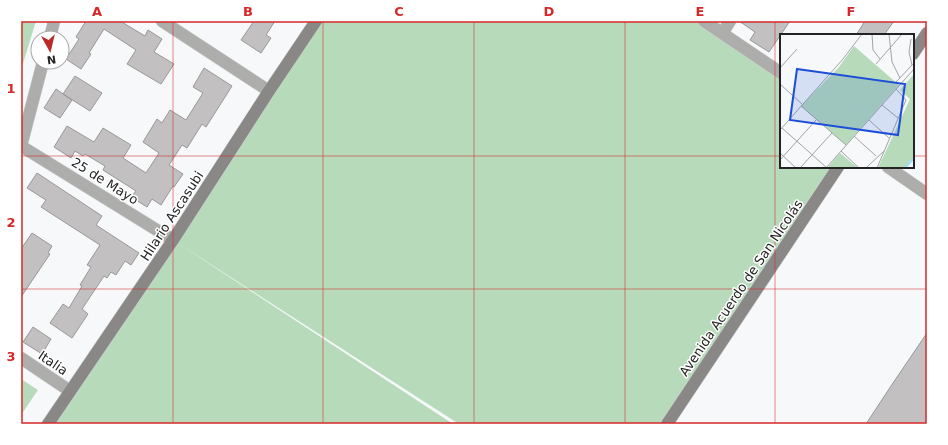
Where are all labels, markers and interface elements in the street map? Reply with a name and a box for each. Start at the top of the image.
text: A [92,4,102,19]
text: B [243,4,253,19]
text: C [394,4,404,19]
text: D [544,4,555,19]
text: E [696,4,704,19]
text: F [847,4,855,19]
north arrow [30,30,70,70]
inset map [780,34,914,168]
text: N [46,52,57,66]
text: 1 [6,81,16,96]
street label: 25 de Mayo [69,155,141,207]
street label: Hilario Ascasubi [137,168,207,264]
street label: Avenida Acuerdo de San Nicolás [676,197,806,379]
text: 2 [6,215,16,230]
street label: Italia [36,348,70,378]
text: 3 [6,349,16,364]

